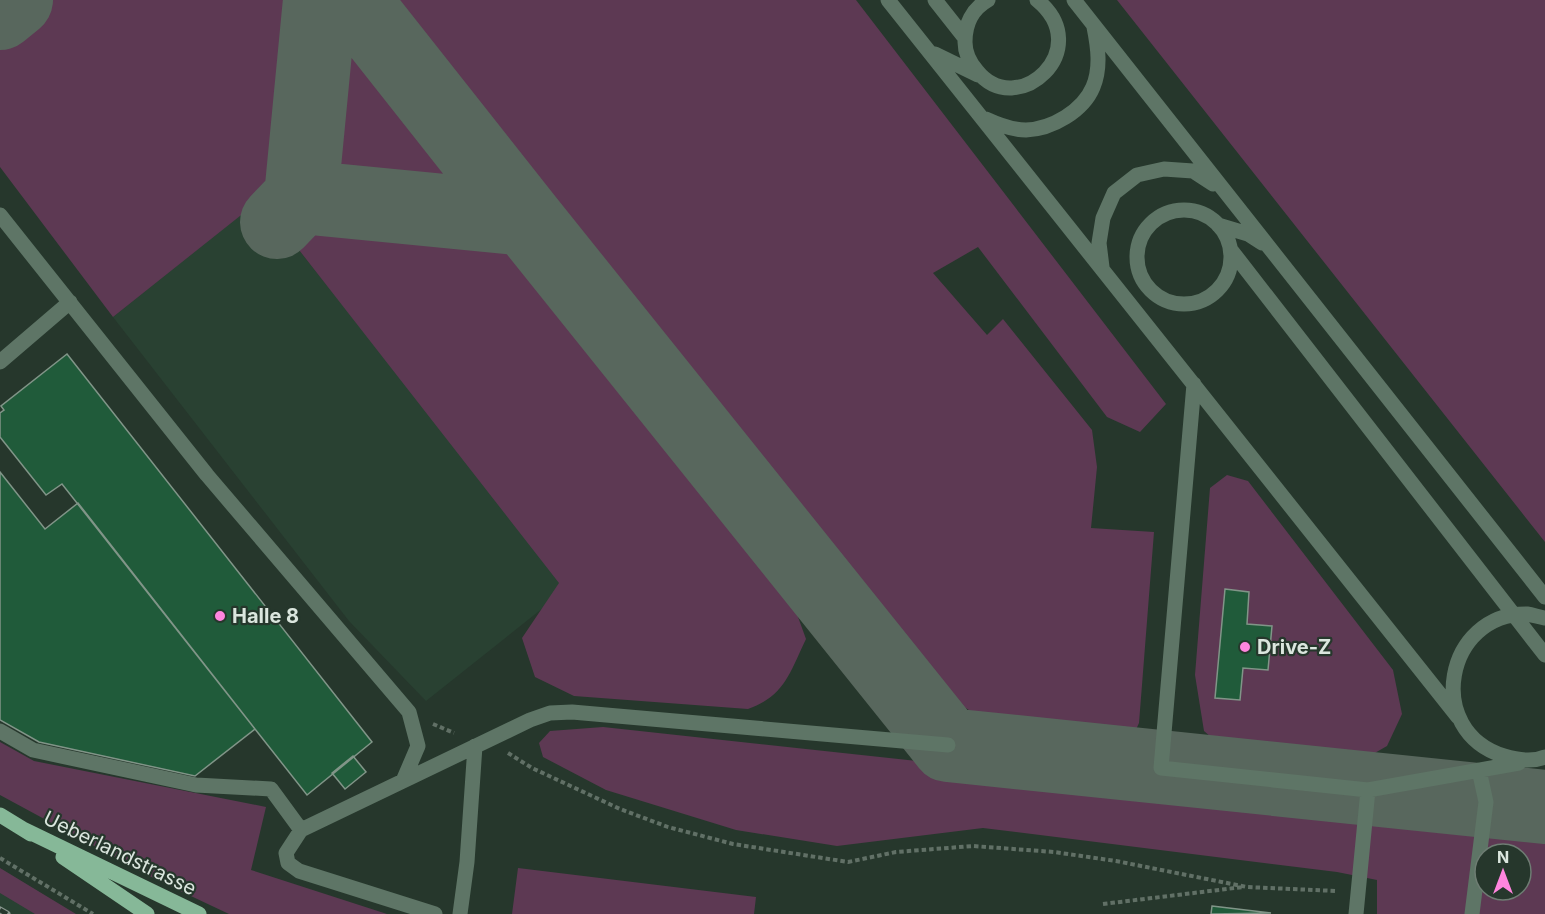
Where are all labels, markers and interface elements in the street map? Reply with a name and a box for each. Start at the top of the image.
place label: Halle 8 [232,604,299,628]
marker: Halle 8 [213,609,227,623]
place label: Drive-Z [1257,635,1331,659]
marker: Drive-Z [1238,640,1252,654]
street label: Ueberlandstrasse [40,806,200,900]
north arrow [1473,842,1533,902]
text: N [1497,847,1509,867]

